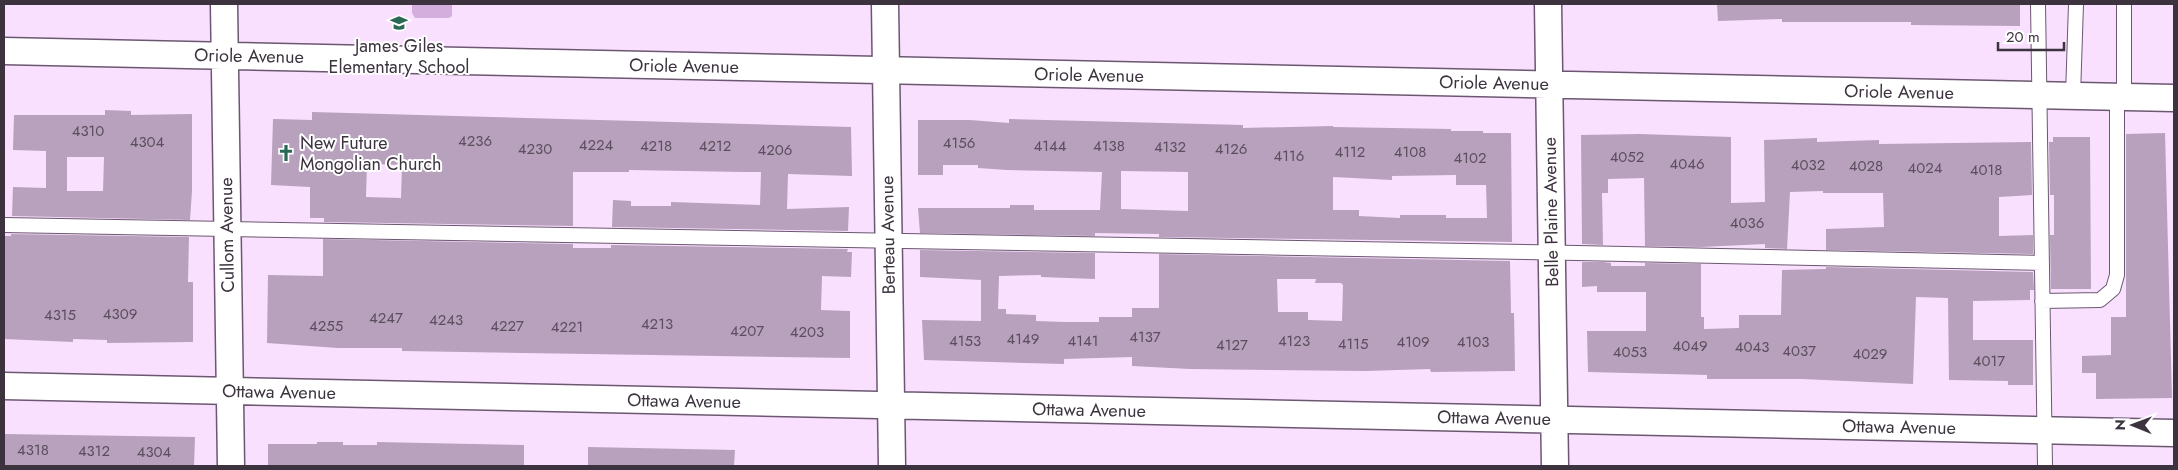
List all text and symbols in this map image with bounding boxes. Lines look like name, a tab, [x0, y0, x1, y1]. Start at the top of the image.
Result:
school or university icon: James Giles Elementary School	[389, 13, 409, 33]
scale bar	[1998, 20, 2064, 52]
text: 20 m	[2006, 26, 2040, 48]
place label: James Giles Elementary School	[329, 33, 469, 80]
street label: Oriole Avenue	[194, 42, 304, 70]
street label: Oriole Avenue	[629, 52, 739, 80]
street label: Oriole Avenue	[1034, 61, 1144, 89]
street label: Oriole Avenue	[1439, 69, 1549, 97]
street label: Oriole Avenue	[1844, 78, 1954, 106]
house number: 4310	[72, 120, 104, 142]
place label: New Future Mongolian Church	[300, 130, 441, 177]
house number: 4236	[458, 130, 492, 152]
house number: 4304	[130, 131, 165, 153]
house number: 4156	[943, 132, 975, 154]
house number: 4224	[579, 134, 614, 156]
house number: 4218	[640, 135, 672, 157]
house number: 4212	[699, 135, 731, 157]
house number: 4144	[1034, 135, 1067, 157]
house number: 4138	[1093, 135, 1125, 157]
house number: 4132	[1154, 136, 1186, 158]
street label: Belle Plaine Avenue	[1537, 137, 1565, 287]
house number: 4230	[518, 138, 552, 160]
house number: 4126	[1215, 138, 1247, 160]
house number: 4206	[758, 139, 792, 161]
house number: 4112	[1335, 141, 1365, 163]
house number: 4108	[1394, 141, 1426, 163]
church icon: New Future Mongolian Church	[276, 143, 296, 163]
house number: 4116	[1274, 145, 1304, 167]
house number: 4052	[1610, 146, 1644, 168]
house number: 4102	[1453, 147, 1487, 169]
house number: 4046	[1669, 153, 1705, 175]
house number: 4032	[1791, 154, 1825, 176]
house number: 4028	[1849, 155, 1883, 177]
house number: 4024	[1907, 157, 1943, 179]
house number: 4018	[1970, 159, 2002, 181]
street label: Berteau Avenue	[874, 175, 902, 295]
street label: Cullom Avenue	[213, 177, 241, 293]
house number: 4036	[1730, 212, 1764, 234]
house number: 4309	[103, 303, 137, 325]
house number: 4315	[44, 304, 76, 326]
house number: 4247	[369, 307, 403, 329]
house number: 4243	[429, 309, 463, 331]
house number: 4213	[641, 313, 673, 335]
house number: 4255	[309, 315, 343, 337]
house number: 4227	[490, 315, 524, 337]
house number: 4221	[551, 316, 583, 338]
house number: 4207	[730, 320, 764, 342]
house number: 4203	[790, 321, 824, 343]
house number: 4137	[1129, 326, 1161, 348]
house number: 4149	[1007, 328, 1039, 350]
house number: 4153	[949, 330, 981, 352]
house number: 4141	[1068, 330, 1099, 352]
house number: 4123	[1278, 330, 1310, 352]
house number: 4109	[1396, 331, 1430, 353]
house number: 4103	[1457, 331, 1489, 353]
house number: 4115	[1338, 333, 1368, 355]
house number: 4127	[1216, 334, 1248, 356]
house number: 4049	[1672, 335, 1708, 357]
house number: 4043	[1735, 336, 1769, 358]
house number: 4037	[1782, 340, 1816, 362]
house number: 4053	[1613, 341, 1647, 363]
house number: 4029	[1853, 343, 1887, 365]
house number: 4017	[1973, 350, 2005, 372]
street label: Ottawa Avenue	[222, 378, 336, 406]
street label: Ottawa Avenue	[627, 387, 741, 415]
street label: Ottawa Avenue	[1032, 396, 1146, 424]
north arrow	[2108, 400, 2158, 450]
street label: Ottawa Avenue	[1437, 404, 1551, 432]
street label: Ottawa Avenue	[1842, 413, 1956, 441]
text: N	[2110, 419, 2130, 431]
house number: 4318	[17, 439, 49, 461]
house number: 4312	[78, 440, 110, 462]
house number: 4304	[137, 441, 172, 463]

